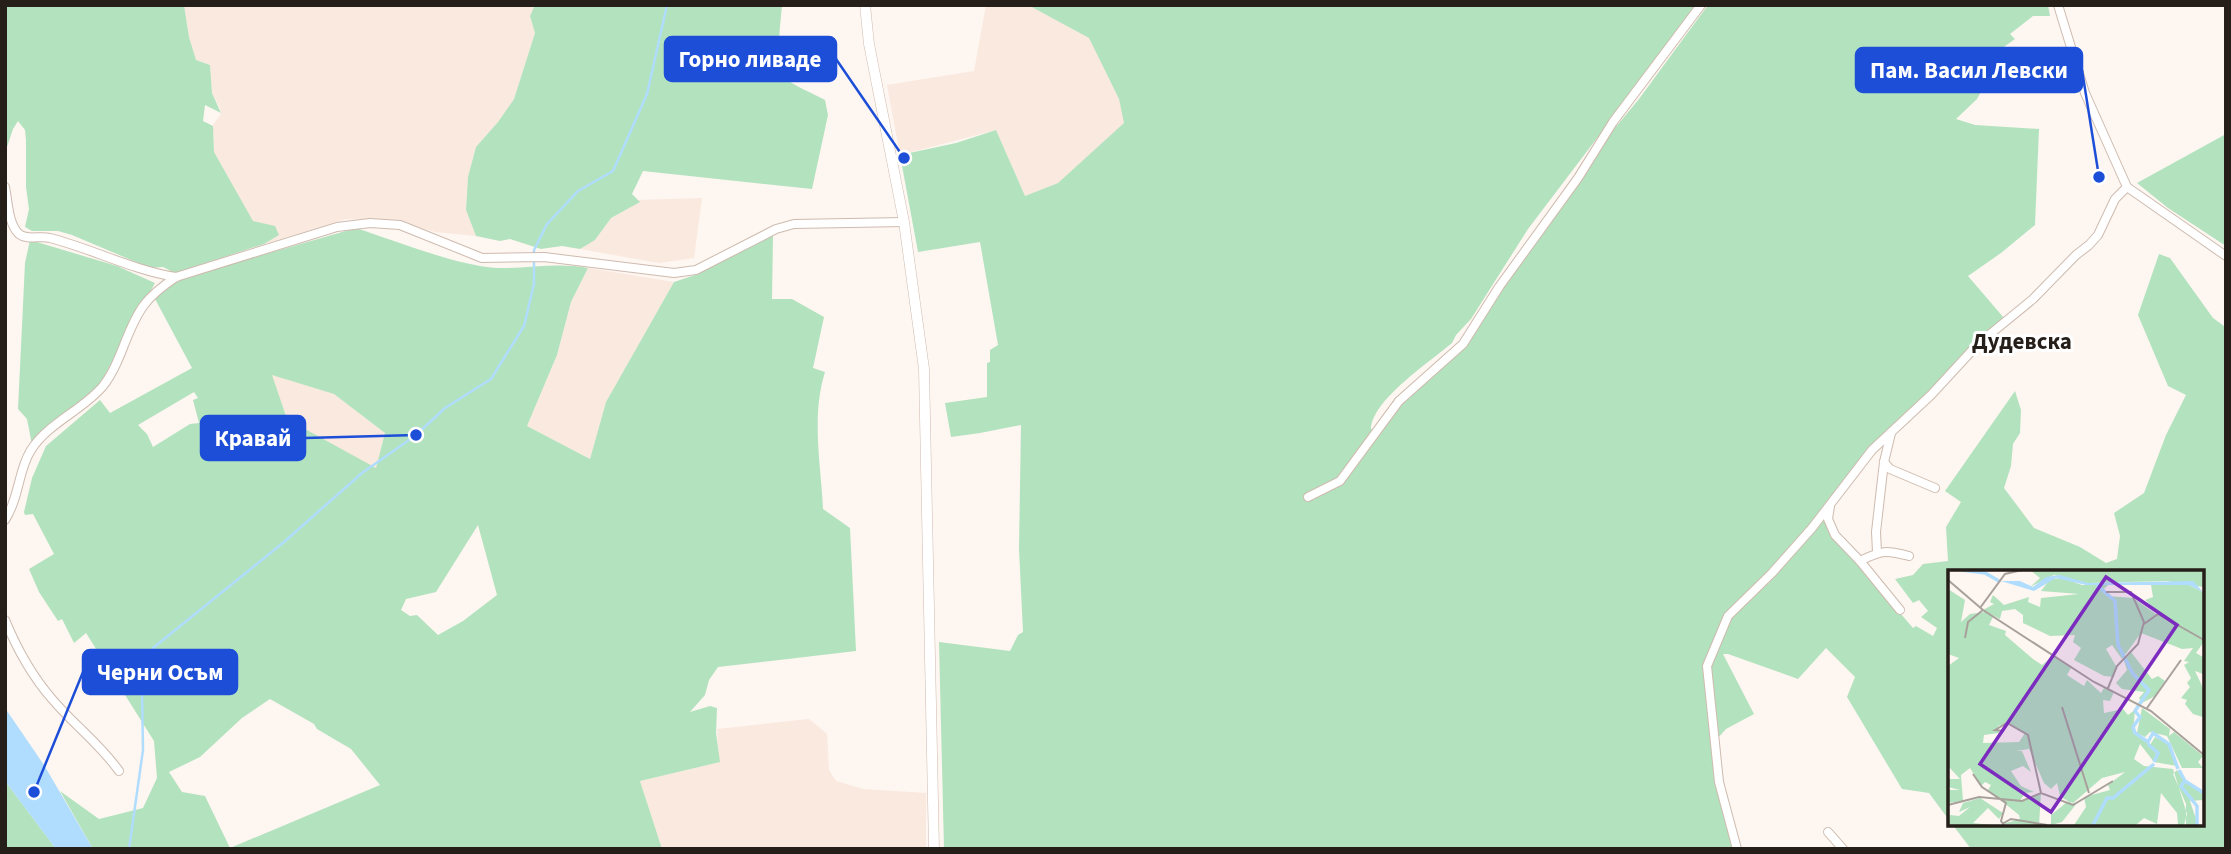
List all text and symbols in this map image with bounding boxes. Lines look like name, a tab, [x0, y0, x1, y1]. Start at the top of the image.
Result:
callout: Горно ливаде	[665, 37, 836, 81]
text: Горно ливаде	[679, 43, 822, 76]
callout: Пам. Васил Левски	[1856, 48, 2082, 92]
text: Пам. Васил Левски	[1870, 54, 2068, 87]
district label: Дудевска	[1972, 325, 2072, 358]
callout: Кравай	[201, 416, 305, 460]
text: Кравай	[215, 422, 291, 455]
inset map	[1948, 570, 2203, 826]
callout: Черни Осъм	[83, 650, 237, 694]
text: Черни Осъм	[97, 656, 223, 689]

